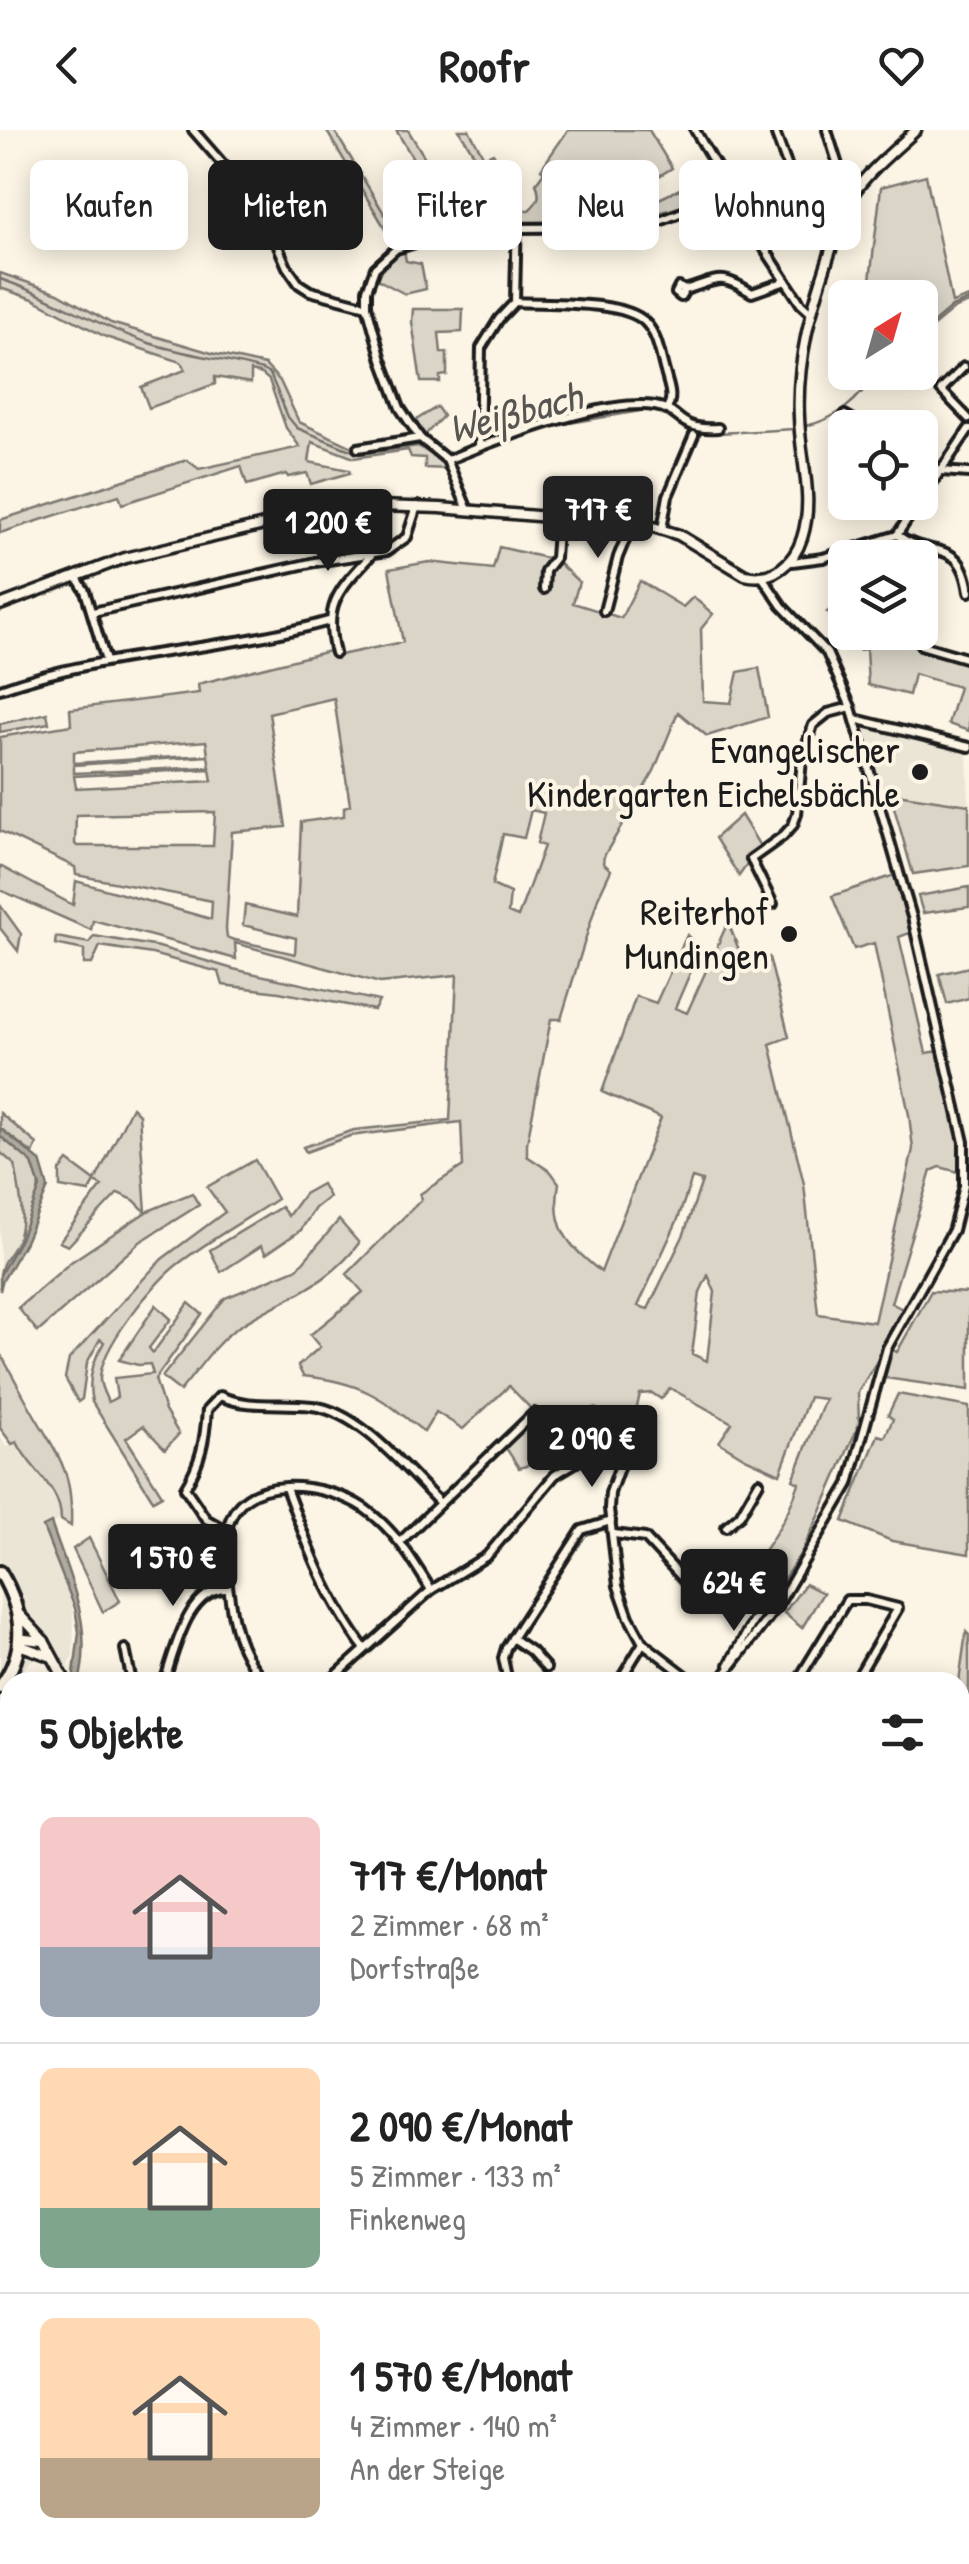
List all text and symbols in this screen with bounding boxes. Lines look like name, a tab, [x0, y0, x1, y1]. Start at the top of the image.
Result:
text: Roofr	[439, 35, 530, 96]
icon: back	[40, 38, 95, 93]
icon: heart	[874, 38, 929, 93]
chip: Kaufen	[30, 160, 188, 250]
chip: Mieten	[208, 160, 363, 250]
chip: Filter	[383, 160, 522, 250]
chip: Neu	[542, 160, 659, 250]
chip: Wohnung	[679, 160, 861, 250]
north arrow	[828, 280, 938, 390]
map controls	[828, 280, 938, 650]
water label: Weißbach	[442, 367, 589, 456]
button: locate	[828, 410, 938, 520]
pin: 717 €	[528, 476, 668, 561]
text: 717 €	[565, 487, 631, 530]
pin: 1 200 €	[236, 489, 420, 574]
text: 1 200 €	[285, 500, 371, 543]
button: layers	[828, 540, 938, 650]
place label: Evangelischer Kindergarten Eichelsbächle	[527, 723, 900, 819]
marker: Evangelischer Kindergarten Eichelsbächle	[909, 761, 931, 783]
place label: Reiterhof Mundingen	[624, 885, 769, 981]
marker: Reiterhof Mundingen	[778, 923, 800, 945]
pin: 2 090 €	[500, 1405, 684, 1490]
text: 2 090 €	[549, 1416, 635, 1459]
pin: 1 570 €	[81, 1524, 265, 1609]
text: 1 570 €	[130, 1535, 216, 1578]
pin: 624 €	[664, 1549, 804, 1634]
text: 624 €	[703, 1560, 765, 1603]
text: 5 Objekte	[40, 1704, 183, 1761]
icon: filters	[875, 1705, 930, 1760]
text: 717 €/Monat	[350, 1846, 546, 1903]
icon: home	[120, 1857, 240, 1977]
text: 2 Zimmer · 68 m²	[350, 1903, 549, 1946]
text: Dorfstraße	[350, 1946, 480, 1989]
text: 2 090 €/Monat	[350, 2097, 572, 2154]
icon: home	[120, 2108, 240, 2228]
text: 5 Zimmer · 133 m²	[350, 2154, 561, 2197]
text: Finkenweg	[350, 2197, 466, 2240]
text: 1 570 €/Monat	[350, 2347, 572, 2404]
icon: home	[120, 2358, 240, 2478]
text: 4 Zimmer · 140 m²	[350, 2404, 557, 2447]
text: An der Steige	[350, 2447, 505, 2490]

